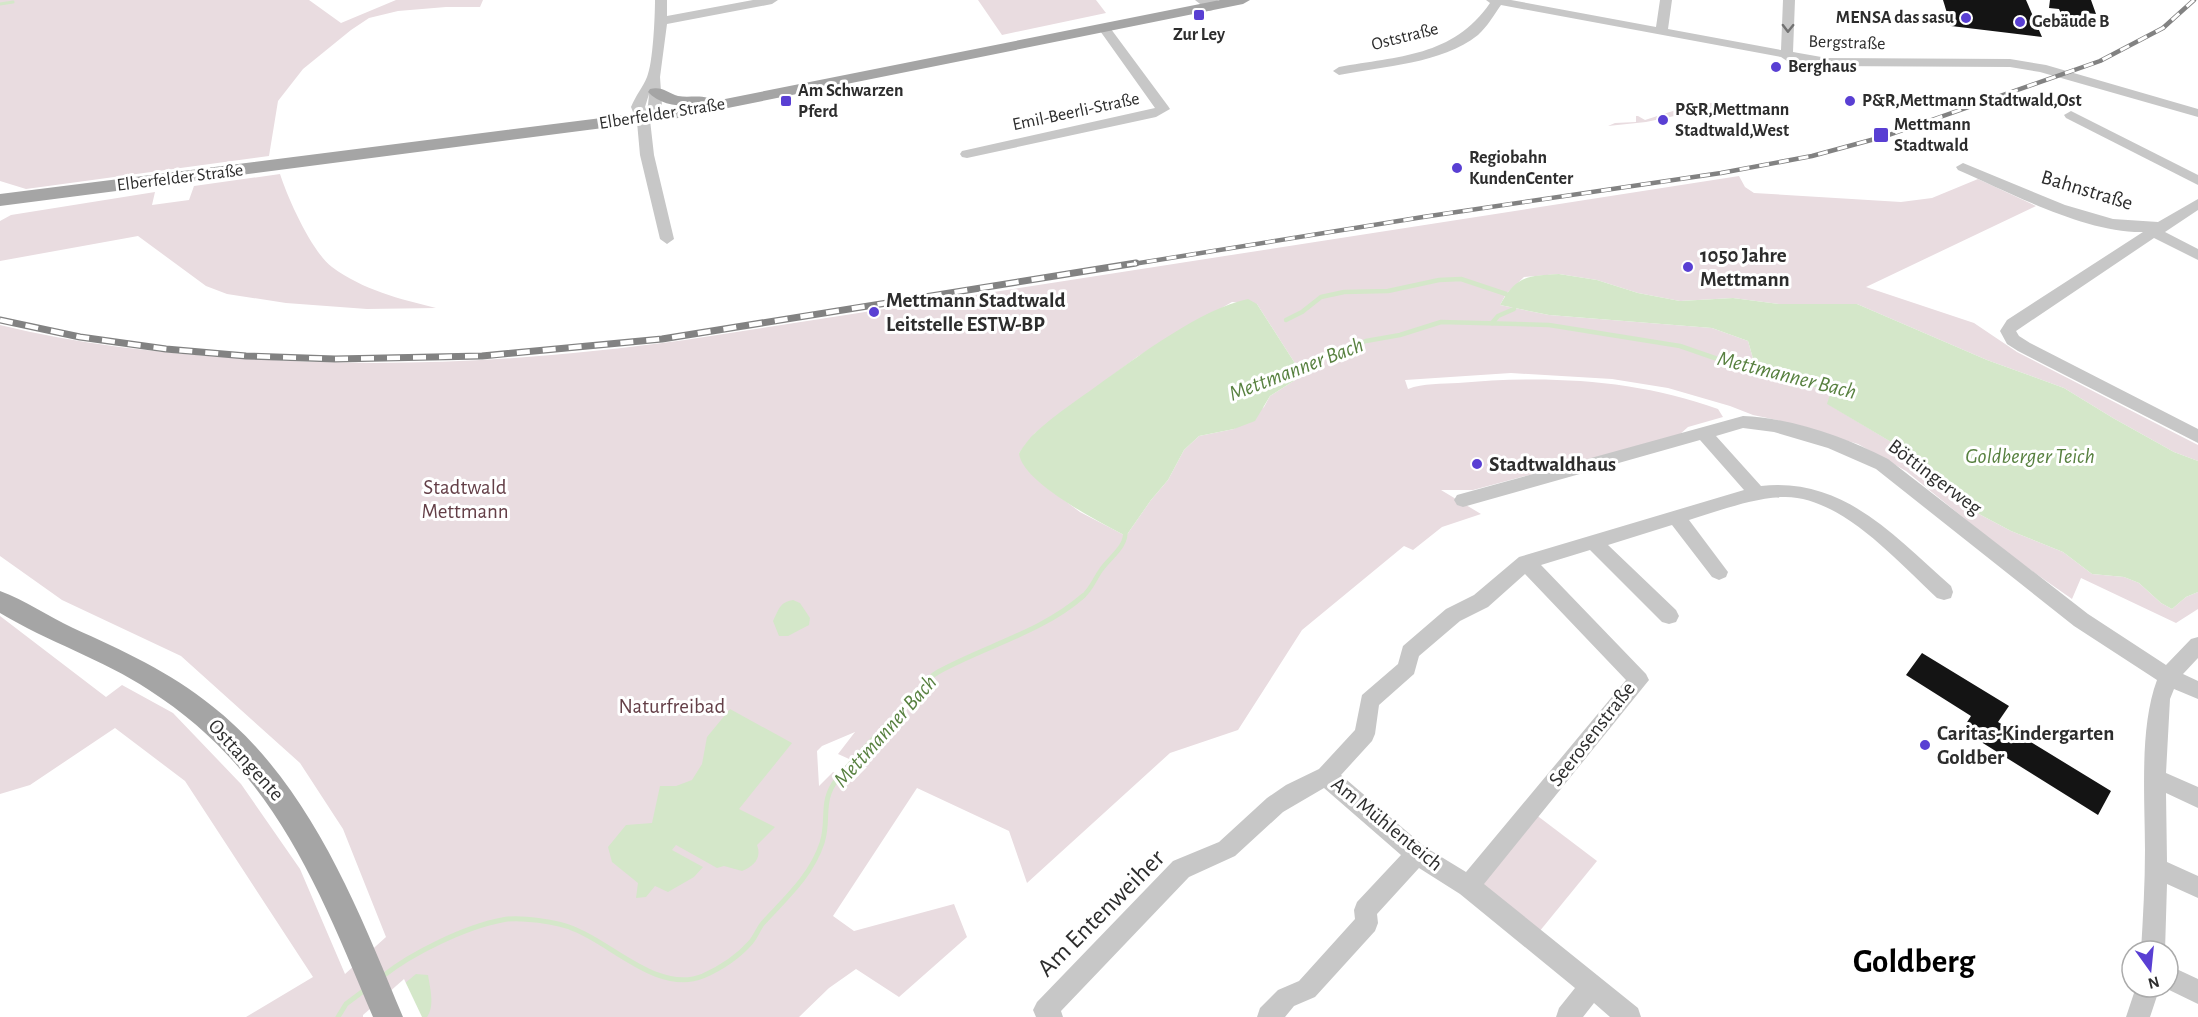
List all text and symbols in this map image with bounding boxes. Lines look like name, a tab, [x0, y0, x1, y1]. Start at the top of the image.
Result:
marker: Zur Ley	[1192, 8, 1206, 22]
place label: MENSA das sasu	[1836, 9, 1955, 27]
marker: MENSA das sasu	[1959, 11, 1973, 25]
place label: Gebäude B	[2032, 13, 2109, 31]
marker: Gebäude B	[2013, 15, 2027, 29]
street label: Oststraße	[1370, 20, 1440, 54]
one-way arrow	[1782, 24, 1794, 33]
place label: Zur Ley	[1173, 26, 1226, 44]
street label: Bergstraße	[1808, 33, 1886, 53]
place label: Berghaus	[1788, 58, 1857, 76]
marker: Berghaus	[1769, 60, 1783, 74]
place label: Am Schwarzen Pferd	[798, 82, 903, 121]
street label: Emil-Beerli-Straße	[1011, 90, 1141, 134]
place label: P&R,Mettmann Stadtwald,Ost	[1862, 92, 2082, 110]
marker: Am Schwarzen Pferd	[779, 94, 793, 108]
marker: P&R,Mettmann Stadtwald,Ost	[1843, 94, 1857, 108]
street label: Elberfelder Straße	[598, 95, 726, 133]
place label: P&R,Mettmann Stadtwald,West	[1675, 101, 1789, 140]
marker: P&R,Mettmann Stadtwald,West	[1656, 113, 1670, 127]
place label: Mettmann Stadtwald	[1894, 116, 1971, 155]
marker: Mettmann Stadtwald	[1872, 126, 1890, 144]
place label: Regiobahn KundenCenter	[1469, 149, 1574, 188]
street label: Elberfelder Straße	[116, 161, 244, 195]
marker: Regiobahn KundenCenter	[1450, 161, 1464, 175]
street label: Bahnstraße	[2039, 166, 2135, 214]
place label: 1050 Jahre Mettmann	[1700, 245, 1790, 290]
marker: 1050 Jahre Mettmann	[1681, 260, 1695, 274]
place label: Mettmann Stadtwald Leitstelle ESTW-BP	[886, 290, 1066, 335]
marker: Mettmann Stadtwald Leitstelle ESTW-BP	[867, 305, 881, 319]
water label: Mettmanner Bach	[1226, 333, 1366, 405]
water label: Mettmanner Bach	[1715, 347, 1859, 403]
street label: Böttingerweg	[1884, 435, 1986, 519]
water label: Goldberger Teich	[1965, 445, 2095, 467]
place label: Stadtwaldhaus	[1489, 454, 1616, 475]
marker: Stadtwaldhaus	[1470, 457, 1484, 471]
park label: Stadtwald Mettmann	[422, 477, 508, 522]
water label: Mettmanner Bach	[829, 671, 941, 791]
street label: Seerosenstraße	[1545, 678, 1639, 790]
park label: Naturfreibad	[619, 696, 726, 717]
street label: Osttangente	[204, 715, 288, 805]
place label: Caritas-Kindergarten Goldber	[1937, 723, 2114, 768]
marker: Caritas-Kindergarten Goldber	[1918, 738, 1932, 752]
street label: Am Mühlenteich	[1328, 773, 1446, 875]
street label: Am Entenweiher	[1033, 844, 1170, 981]
north arrow	[2120, 939, 2180, 999]
district label: Goldberg	[1853, 946, 1976, 979]
text: N	[2146, 973, 2161, 992]

